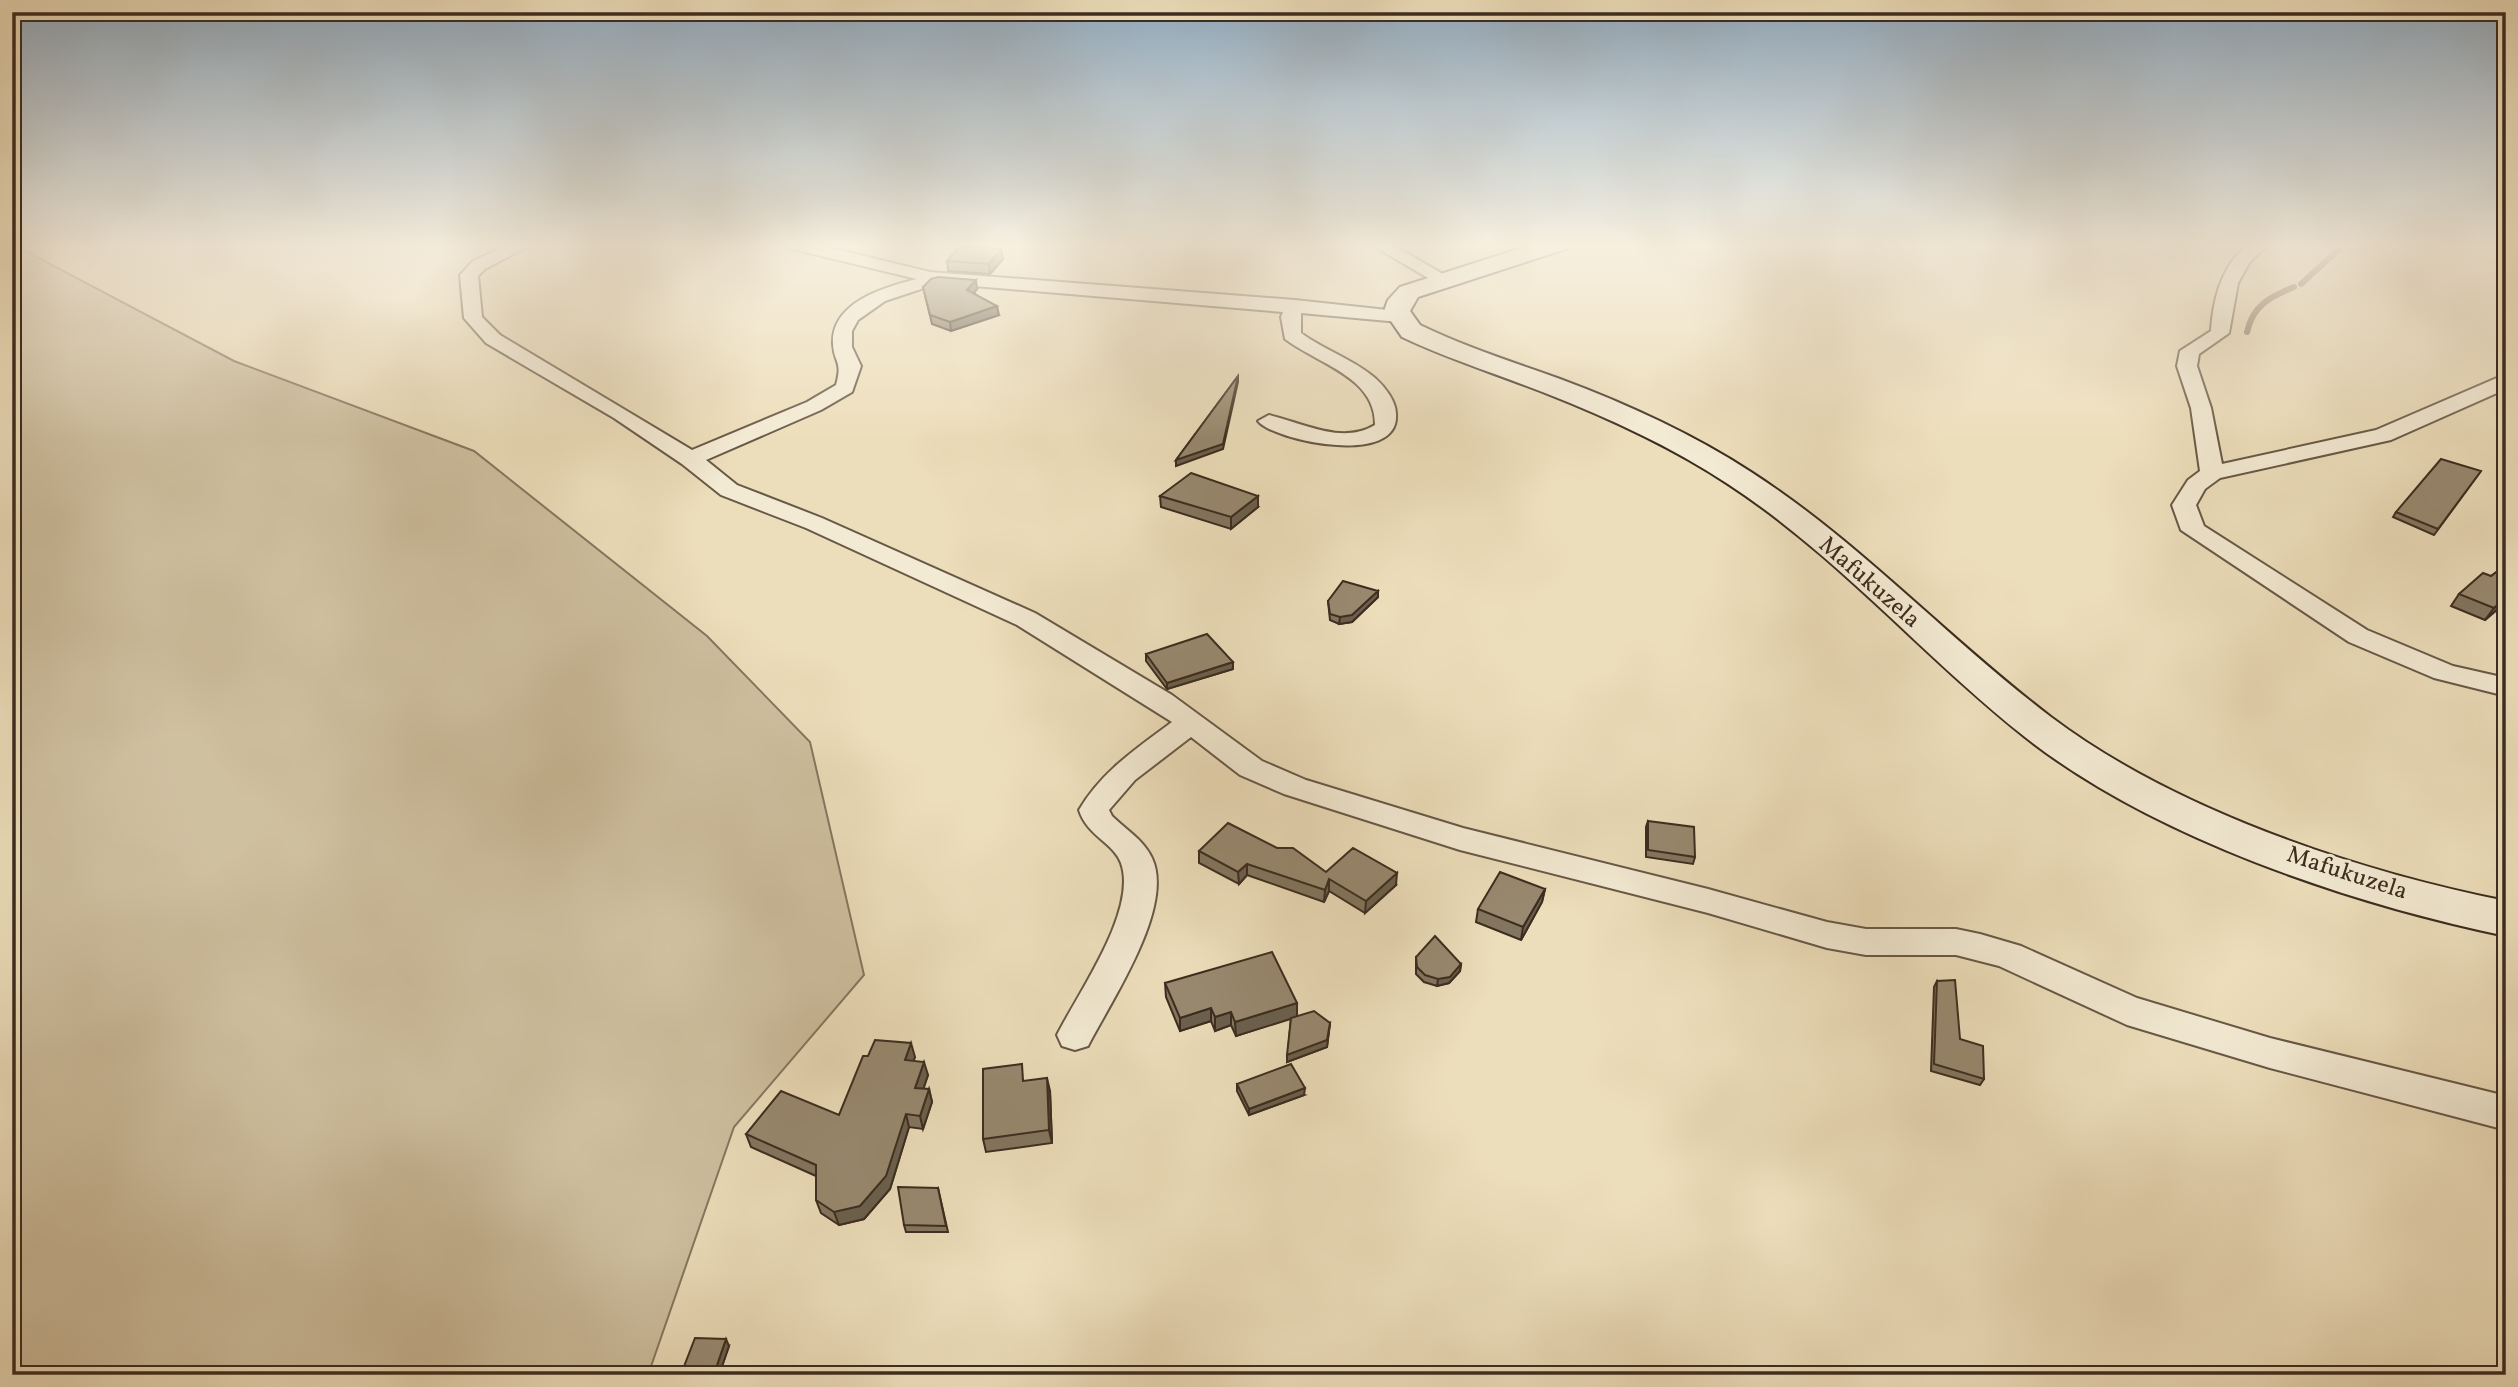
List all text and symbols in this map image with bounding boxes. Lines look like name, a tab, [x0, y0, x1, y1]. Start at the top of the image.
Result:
street label: Mafukuzela	[1811, 529, 1927, 637]
street label: Mafukuzela	[2282, 838, 2412, 910]

